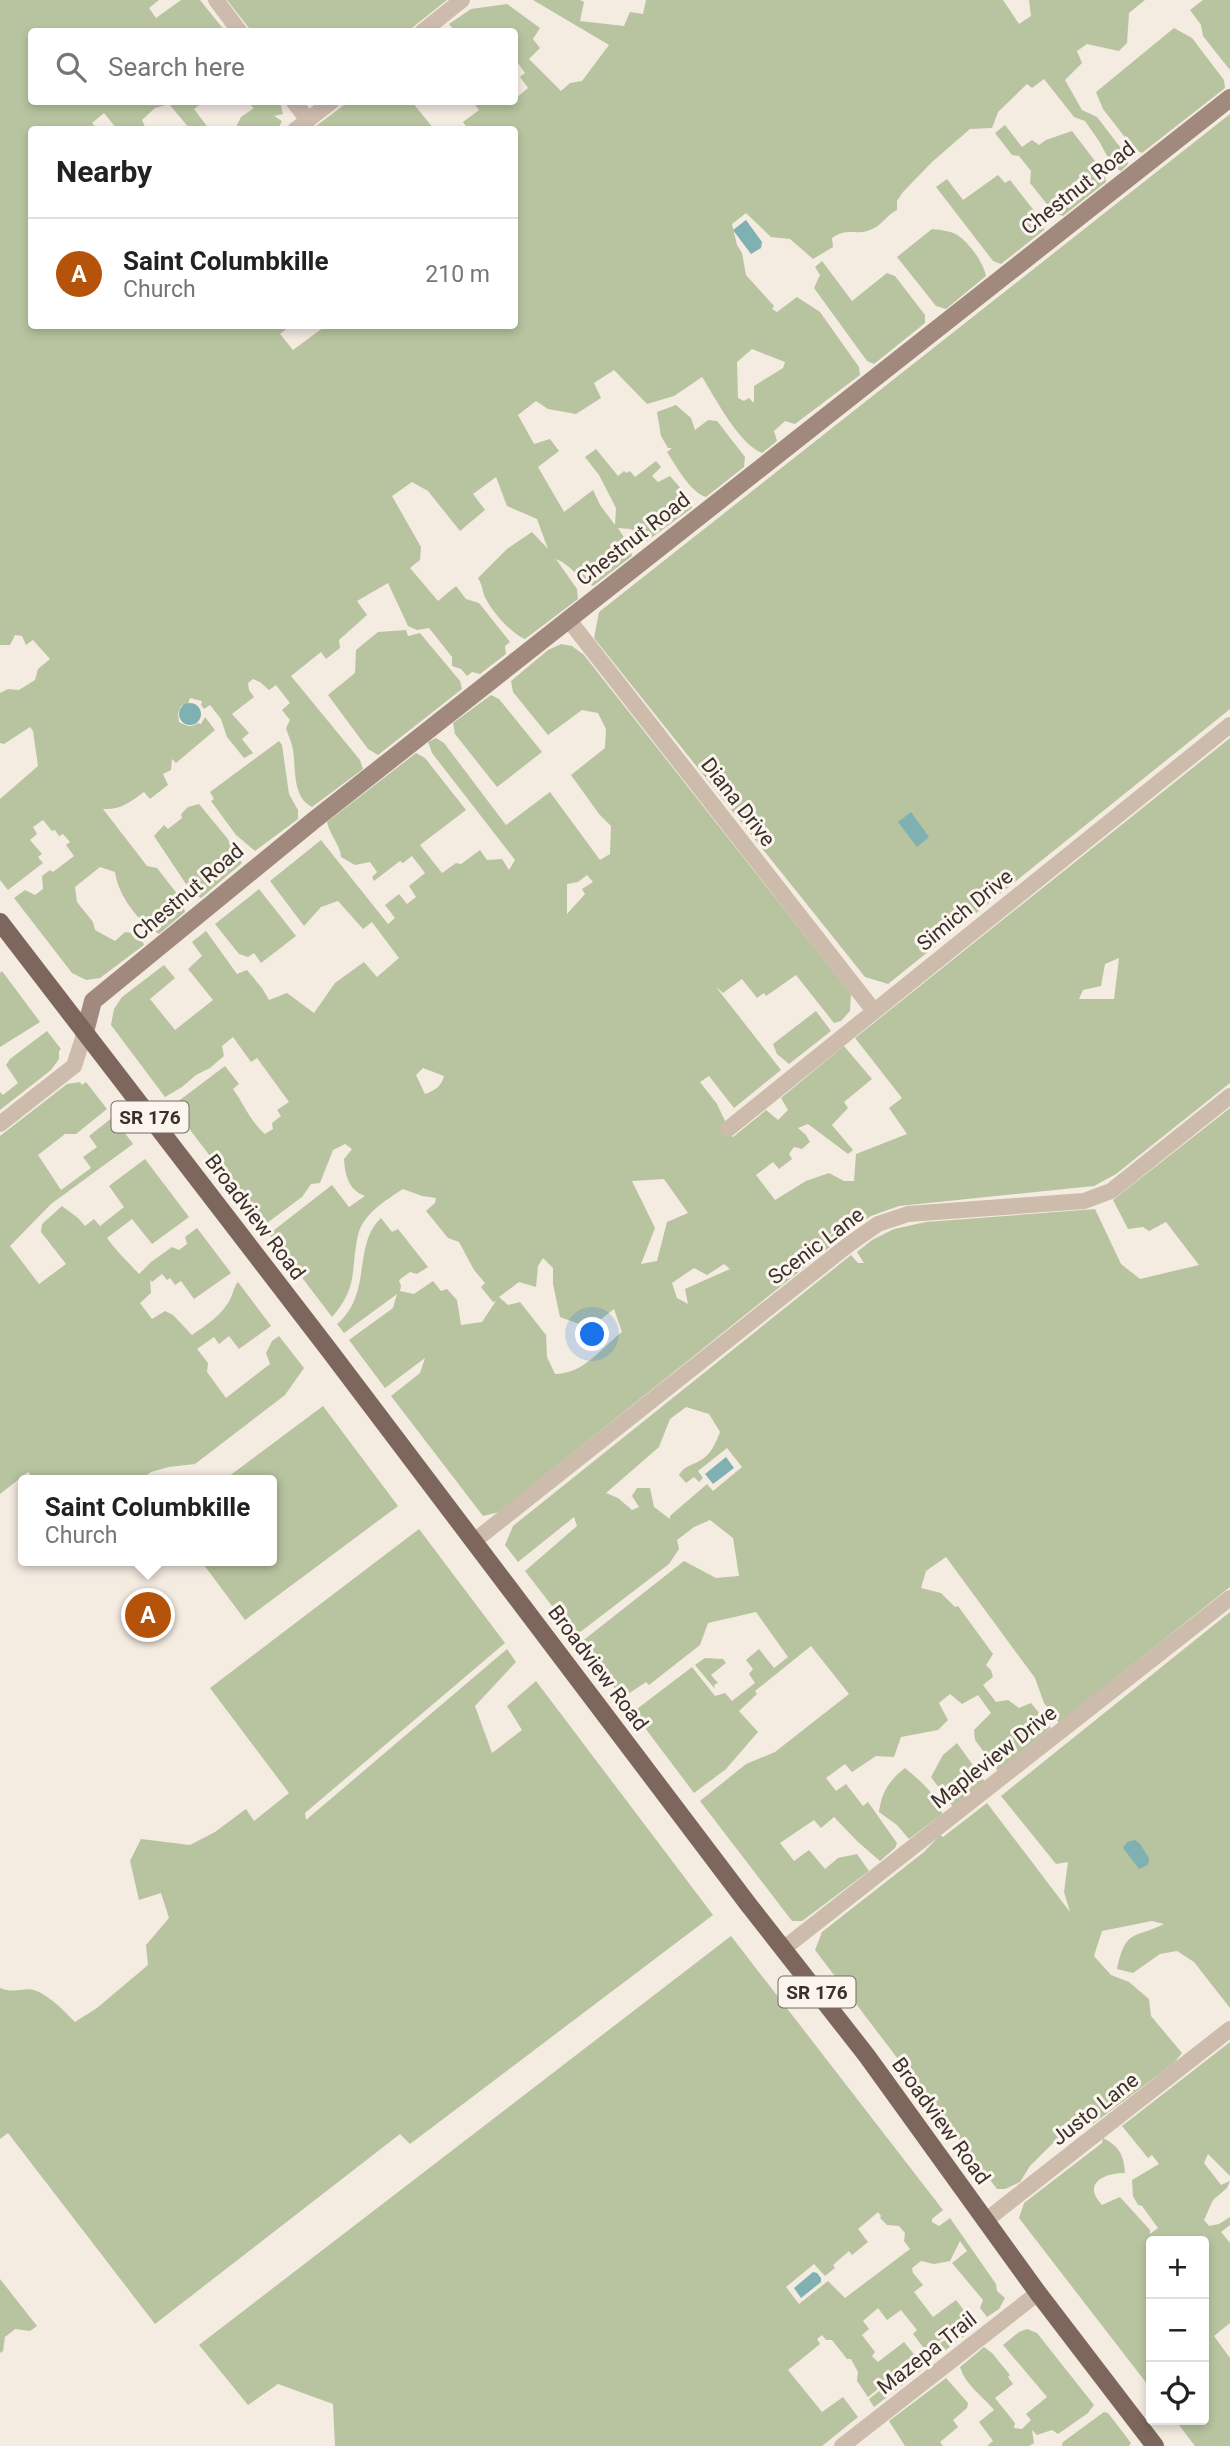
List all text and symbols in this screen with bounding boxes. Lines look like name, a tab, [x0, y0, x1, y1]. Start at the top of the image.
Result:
search box	[28, 28, 518, 105]
icon: search	[52, 48, 90, 86]
text: Search here	[108, 52, 245, 82]
street label: Chestnut Road	[1016, 136, 1140, 240]
text: Nearby	[56, 154, 152, 189]
text: Saint Columbkille	[123, 246, 329, 276]
text: A	[71, 261, 87, 288]
text: 210 m	[425, 261, 490, 288]
text: Church	[123, 276, 196, 303]
street label: Chestnut Road	[571, 487, 695, 591]
street label: Diana Drive	[696, 753, 780, 851]
street label: Chestnut Road	[128, 839, 248, 945]
street label: Simich Drive	[912, 864, 1018, 956]
road number: SR 176	[111, 1102, 188, 1133]
street label: Broadview Road	[200, 1150, 310, 1284]
street label: Scenic Lane	[764, 1202, 868, 1290]
your location	[575, 1317, 609, 1351]
popup	[18, 1475, 277, 1566]
text: Saint Columbkille	[45, 1492, 250, 1522]
text: Church	[45, 1522, 117, 1549]
pin: A	[125, 1589, 171, 1641]
street label: Broadview Road	[543, 1601, 653, 1735]
street label: Mapleview Drive	[927, 1701, 1061, 1813]
road number: SR 176	[778, 1976, 856, 2008]
street label: Broadview Road	[887, 2053, 995, 2189]
street label: Justo Lane	[1047, 2068, 1143, 2150]
map controls	[1146, 2236, 1209, 2425]
button: +	[1146, 2236, 1209, 2299]
button: −	[1146, 2299, 1209, 2362]
street label: Mazepa Trail	[873, 2307, 981, 2399]
button: locate	[1146, 2362, 1209, 2425]

